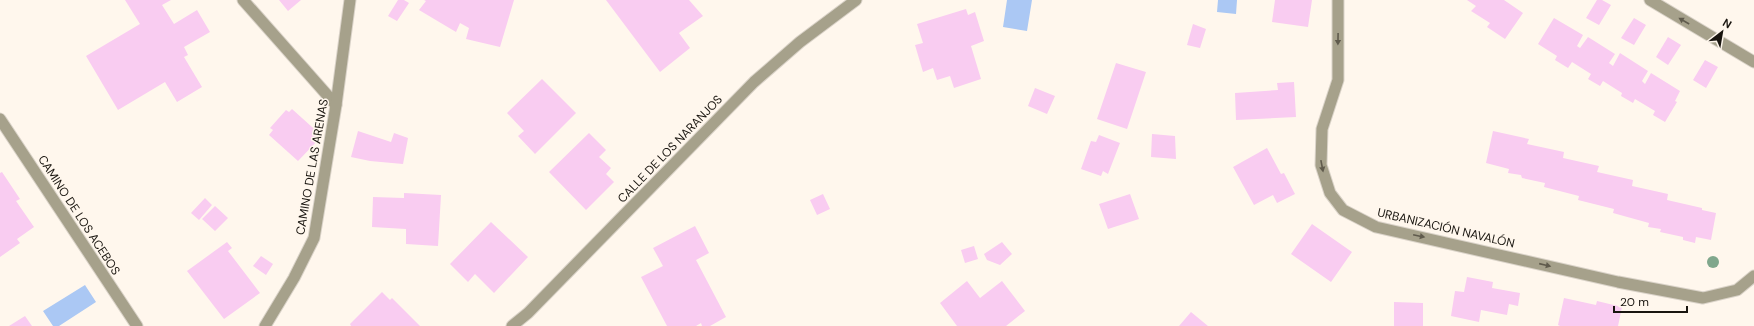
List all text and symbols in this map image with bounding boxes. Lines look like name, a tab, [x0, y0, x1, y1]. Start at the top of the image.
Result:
north arrow	[1702, 12, 1742, 52]
text: N	[1720, 15, 1734, 31]
one-way arrow	[1679, 17, 1689, 25]
one-way arrow	[1335, 33, 1341, 46]
street label: CALLE DE LOS NARANJOS	[614, 92, 726, 206]
street label: CAMINO DE LAS ARENAS	[292, 98, 332, 236]
street label: CAMINO DE LOS ACEBOS	[34, 152, 124, 278]
one-way arrow	[1320, 160, 1326, 173]
street label: URBANIZACIÓN NAVALÓN	[1376, 204, 1516, 252]
one-way arrow	[1413, 233, 1425, 239]
one-way arrow	[1540, 262, 1552, 268]
scale bar	[1614, 288, 1687, 314]
text: 20 m	[1620, 294, 1649, 310]

